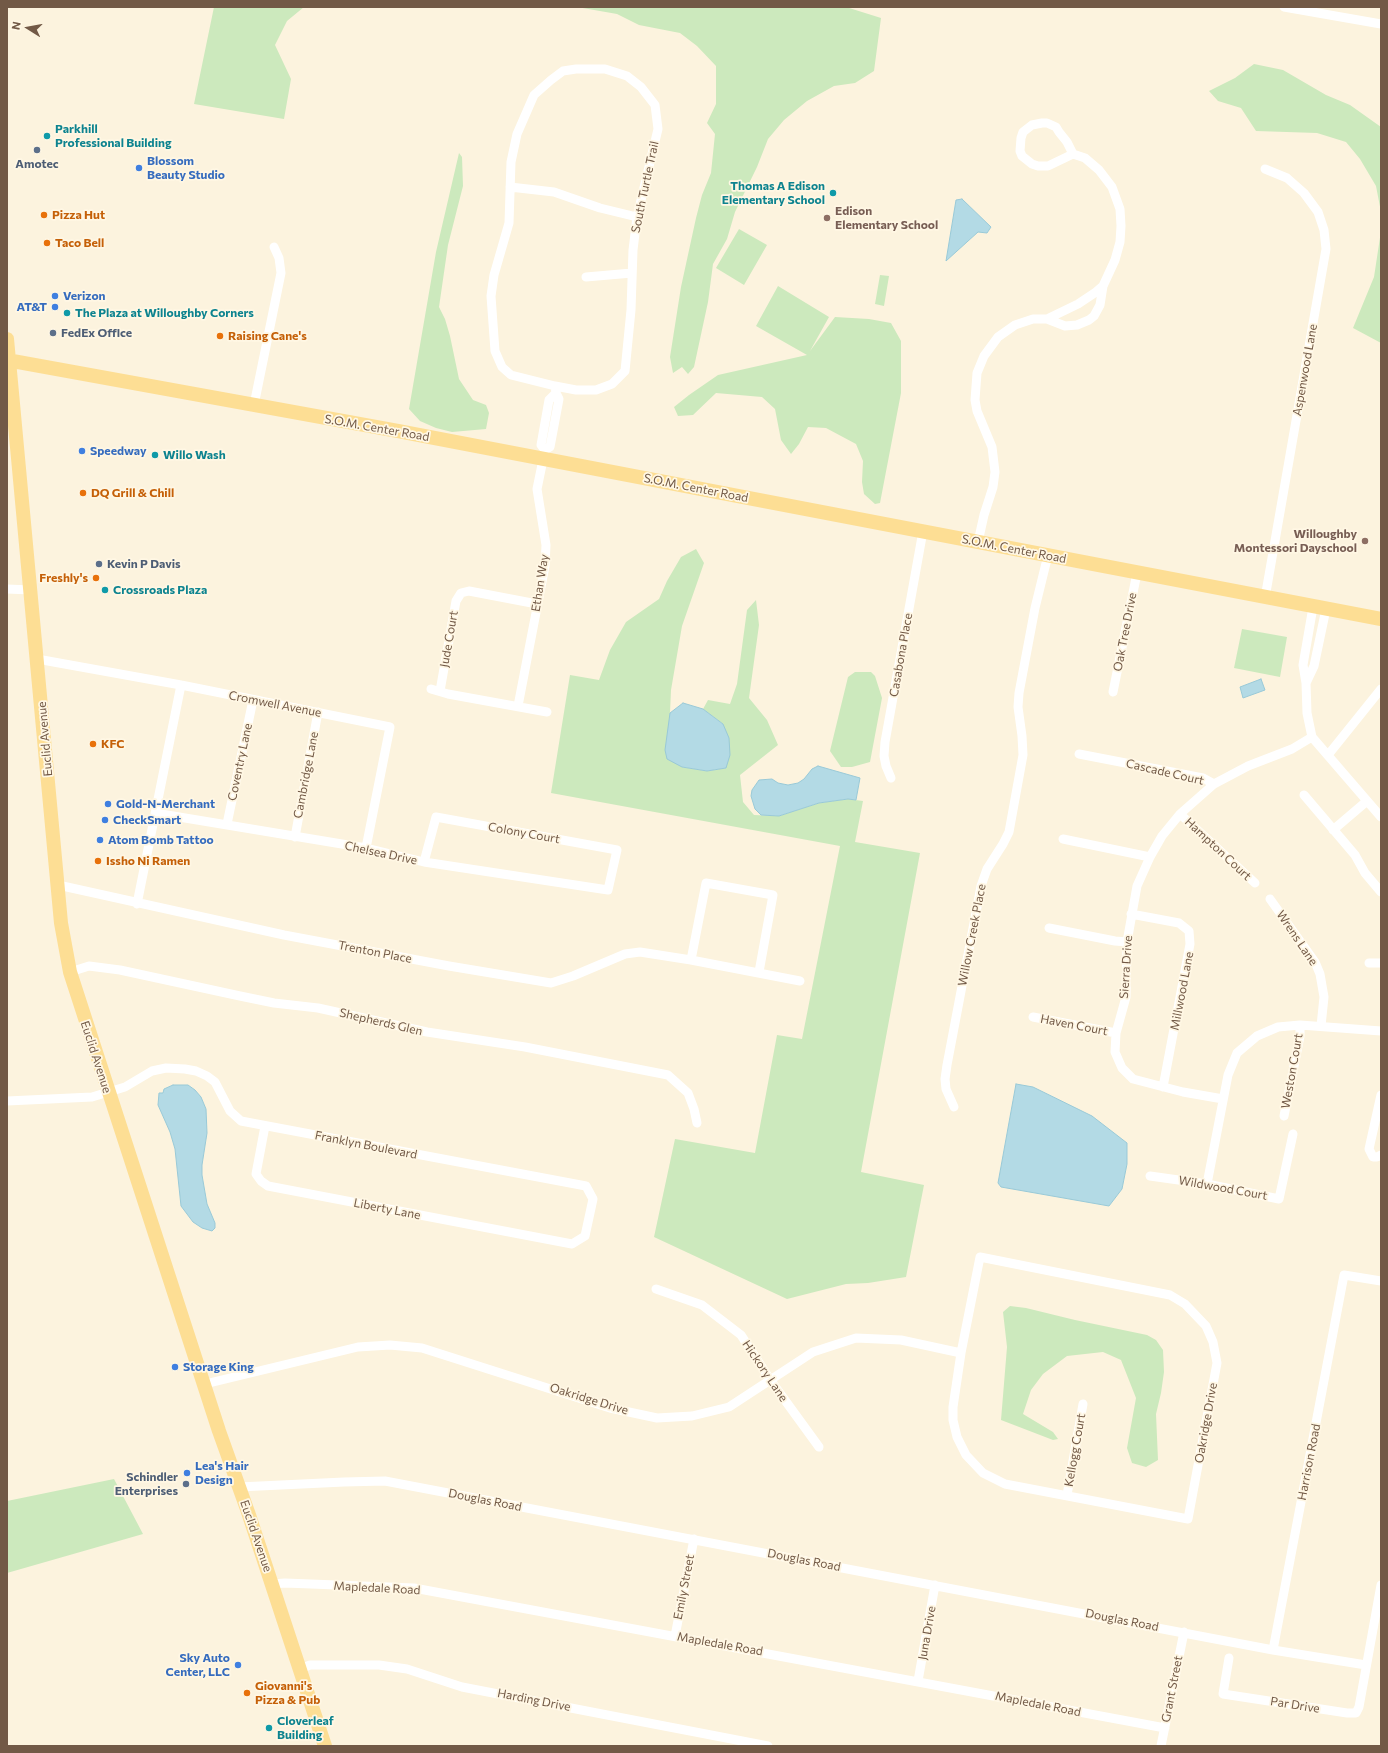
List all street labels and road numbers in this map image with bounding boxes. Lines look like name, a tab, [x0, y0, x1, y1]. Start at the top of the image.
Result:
street label: South Turtle Trail	[628, 140, 662, 234]
street label: Aspenwood Lane	[1290, 323, 1320, 417]
street label: S.O.M. Center Road	[323, 412, 431, 444]
street label: S.O.M. Center Road	[643, 471, 749, 505]
street label: S.O.M. Center Road	[961, 532, 1067, 566]
street label: Ethan Way	[528, 553, 552, 613]
street label: Oak Tree Drive	[1110, 591, 1140, 673]
street label: Jude Court	[437, 609, 461, 669]
street label: Casabona Place	[887, 612, 915, 698]
street label: Cromwell Avenue	[227, 688, 323, 720]
street label: Euclid Avenue	[35, 701, 55, 777]
street label: Coventry Lane	[225, 722, 255, 802]
street label: Cambridge Lane	[291, 730, 321, 820]
street label: Cascade Court	[1125, 756, 1205, 788]
street label: Hampton Court	[1182, 814, 1254, 884]
street label: Colony Court	[487, 820, 561, 846]
street label: Chelsea Drive	[343, 838, 419, 868]
street label: Willow Creek Place	[955, 883, 989, 987]
street label: Wrens Lane	[1273, 908, 1321, 968]
street label: Sierra Drive	[1117, 935, 1135, 999]
street label: Trenton Place	[337, 938, 413, 966]
street label: Millwood Lane	[1167, 950, 1197, 1032]
street label: Shepherds Glen	[338, 1005, 424, 1039]
street label: Haven Court	[1039, 1011, 1109, 1039]
street label: Euclid Avenue	[78, 1019, 114, 1095]
street label: Weston Court	[1278, 1032, 1306, 1110]
street label: Franklyn Boulevard	[314, 1128, 418, 1162]
street label: Wildwood Court	[1177, 1173, 1269, 1203]
street label: Liberty Lane	[352, 1195, 422, 1223]
street label: Hickory Lane	[739, 1338, 791, 1404]
street label: Oakridge Drive	[548, 1380, 630, 1418]
street label: Oakridge Drive	[1192, 1382, 1220, 1464]
street label: Kellogg Court	[1061, 1412, 1089, 1488]
street label: Harrison Road	[1295, 1422, 1323, 1502]
street label: Douglas Road	[447, 1486, 523, 1514]
street label: Euclid Avenue	[237, 1498, 275, 1574]
street label: Douglas Road	[766, 1546, 842, 1574]
street label: Emily Street	[671, 1553, 697, 1621]
street label: Mapledale Road	[333, 1579, 421, 1597]
street label: Juna Drive	[915, 1605, 939, 1661]
street label: Douglas Road	[1084, 1606, 1160, 1634]
street label: Mapledale Road	[676, 1629, 764, 1659]
street label: Grant Street	[1158, 1654, 1186, 1724]
street label: Harding Drive	[496, 1686, 572, 1714]
street label: Mapledale Road	[994, 1689, 1082, 1719]
street label: Par Drive	[1269, 1694, 1321, 1716]

